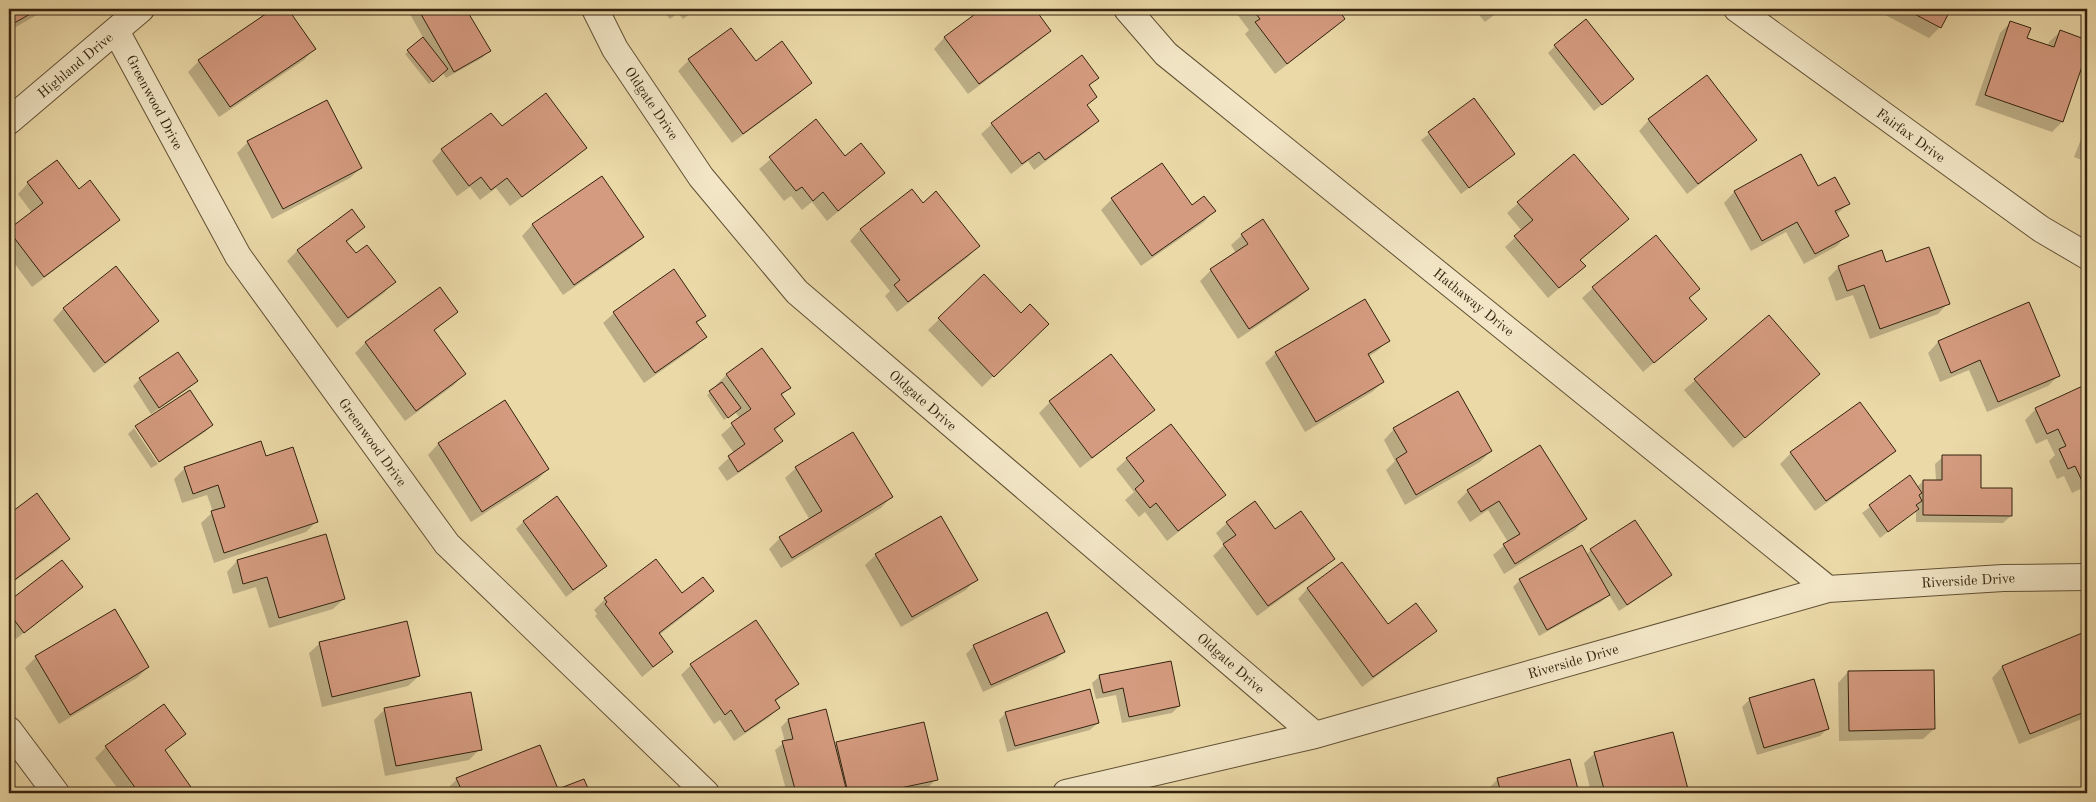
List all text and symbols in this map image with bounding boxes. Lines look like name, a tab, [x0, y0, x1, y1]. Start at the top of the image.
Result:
street label: Highland Drive	[35, 30, 116, 101]
street label: Greenwood Drive	[123, 53, 185, 152]
street label: Oldgate Drive	[622, 65, 681, 142]
street label: Fairfax Drive	[1873, 106, 1947, 165]
street label: Hathaway Drive	[1430, 266, 1516, 339]
street label: Oldgate Drive	[886, 368, 959, 434]
street label: Greenwood Drive	[336, 396, 409, 489]
street label: Riverside Drive	[1921, 572, 2015, 590]
street label: Oldgate Drive	[1194, 631, 1267, 697]
street label: Riverside Drive	[1526, 642, 1620, 682]

